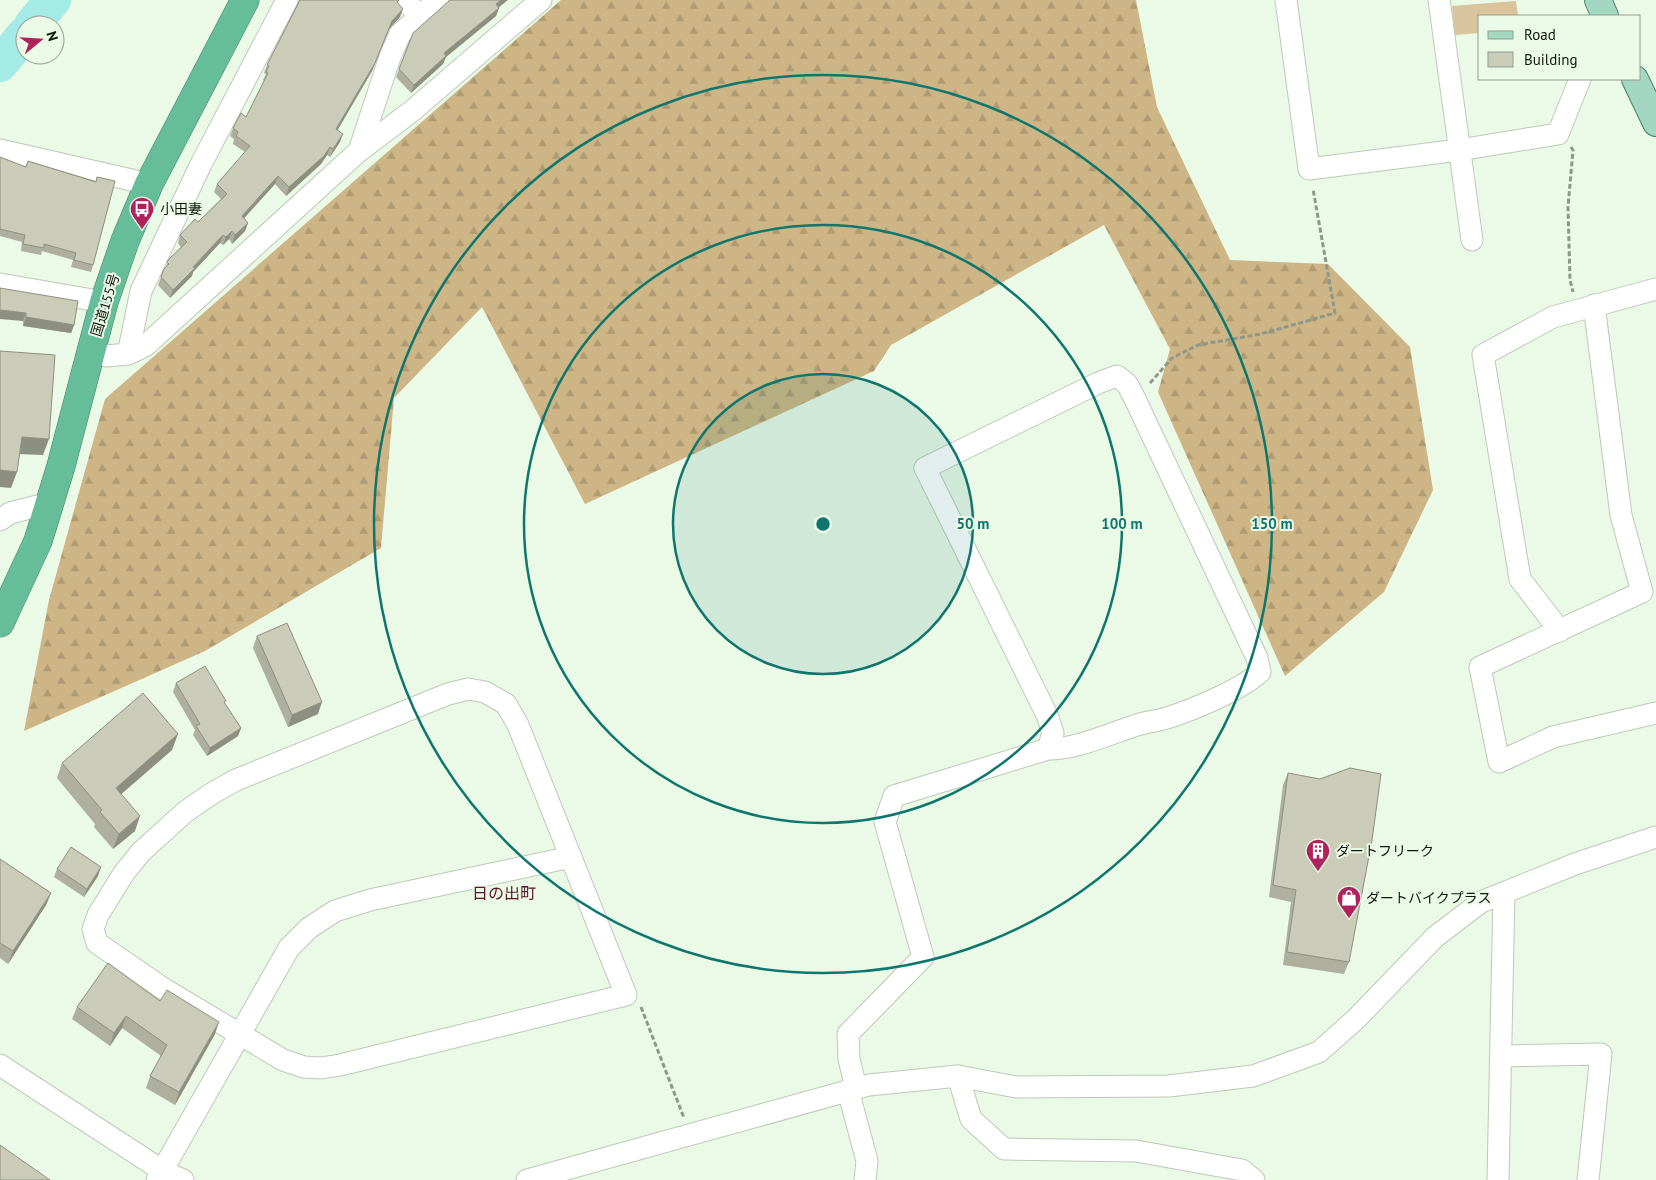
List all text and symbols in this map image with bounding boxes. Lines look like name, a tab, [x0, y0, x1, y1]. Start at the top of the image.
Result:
north arrow	[15, 15, 65, 65]
legend	[1478, 15, 1641, 80]
text: Road	[1524, 25, 1556, 44]
text: N	[42, 29, 62, 43]
text: Building	[1524, 50, 1578, 69]
bus stop icon: 小田妻	[129, 196, 155, 230]
place label: 小田妻	[160, 200, 202, 218]
street label: 国道155号	[87, 271, 123, 339]
text: 50 m	[957, 514, 989, 533]
text: 100 m	[1101, 514, 1143, 533]
text: 150 m	[1251, 514, 1293, 533]
centre of rings	[814, 515, 832, 533]
building icon: ダートフリーク	[1305, 838, 1331, 872]
place label: ダートフリーク	[1336, 842, 1434, 860]
district label: 日の出町	[472, 883, 536, 903]
shop icon: ダートバイクプラス	[1336, 885, 1362, 919]
place label: ダートバイクプラス	[1366, 889, 1491, 907]

